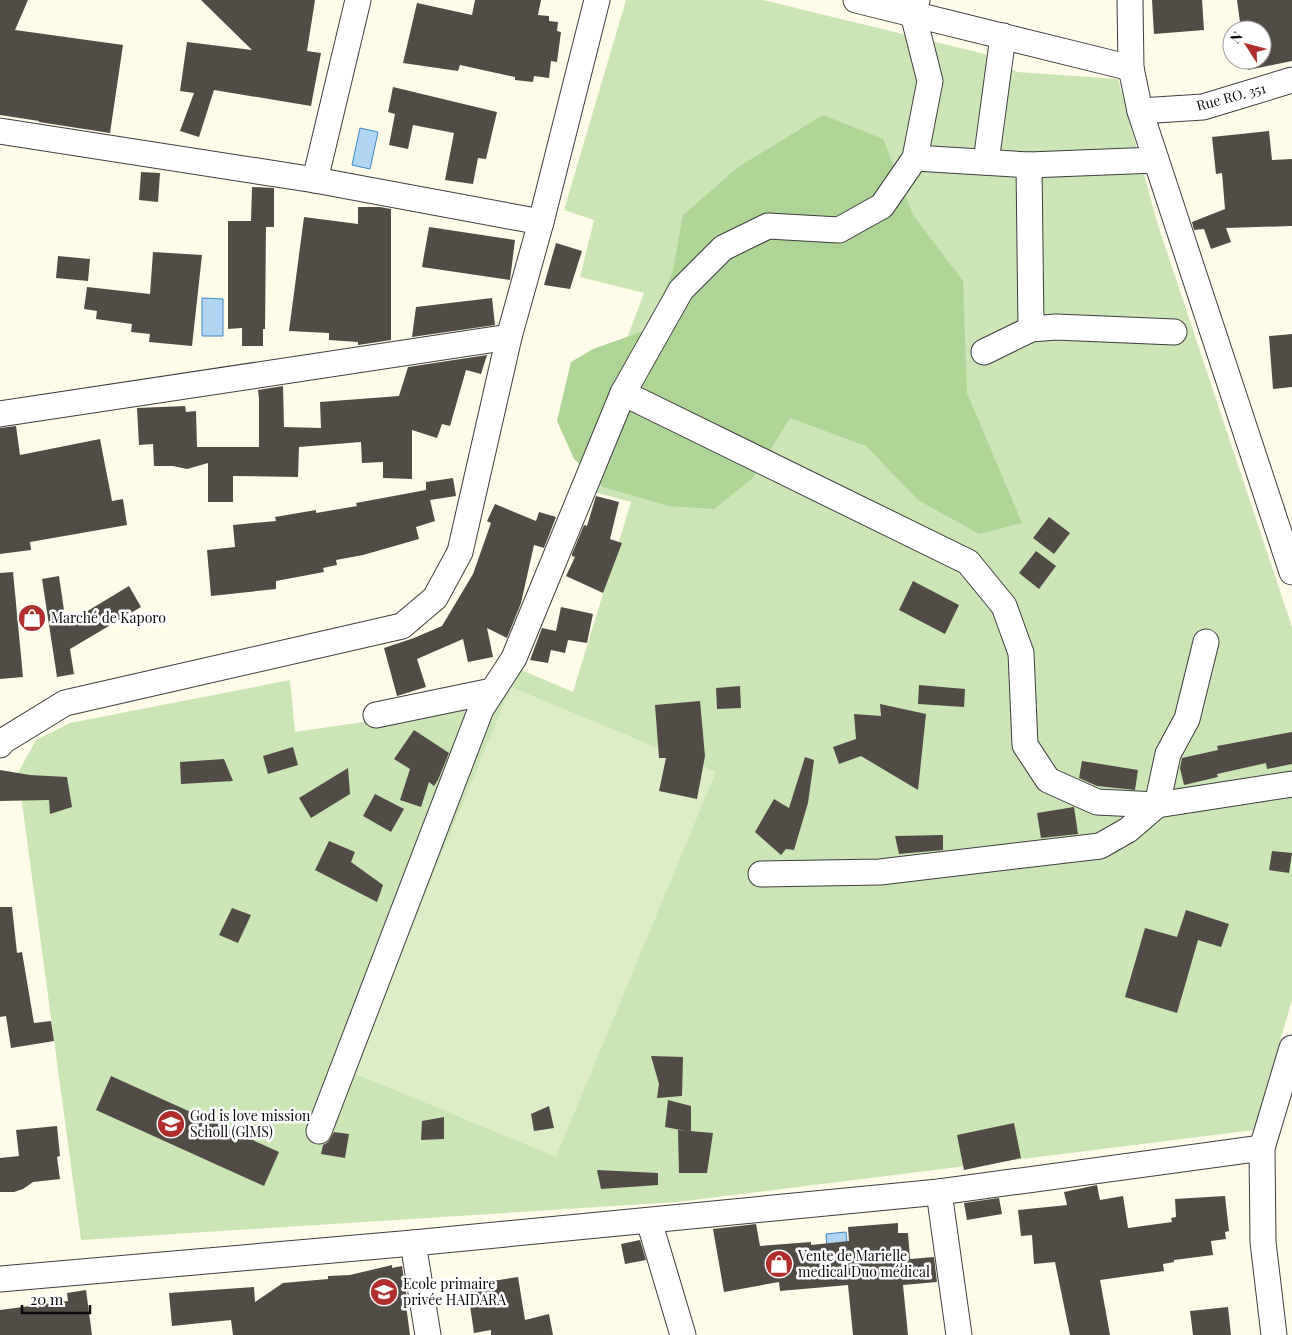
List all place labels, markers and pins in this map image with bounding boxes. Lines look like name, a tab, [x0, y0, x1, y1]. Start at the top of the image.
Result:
shop icon: Marché de Kaporo	[17, 603, 47, 633]
place label: Marché de Kaporo	[51, 608, 166, 627]
place label: God is love mission Scholl (GlMS)	[190, 1106, 311, 1141]
school or university icon: God is love mission Scholl (GlMS)	[156, 1109, 186, 1139]
place label: Vente de Marielle medical Duo médical	[797, 1246, 930, 1281]
shop icon: Vente de Marielle medical Duo médical	[764, 1249, 794, 1279]
place label: Ecole primaire privée HAIDARA	[403, 1274, 506, 1309]
school or university icon: Ecole primaire privée HAIDARA	[369, 1277, 399, 1307]

